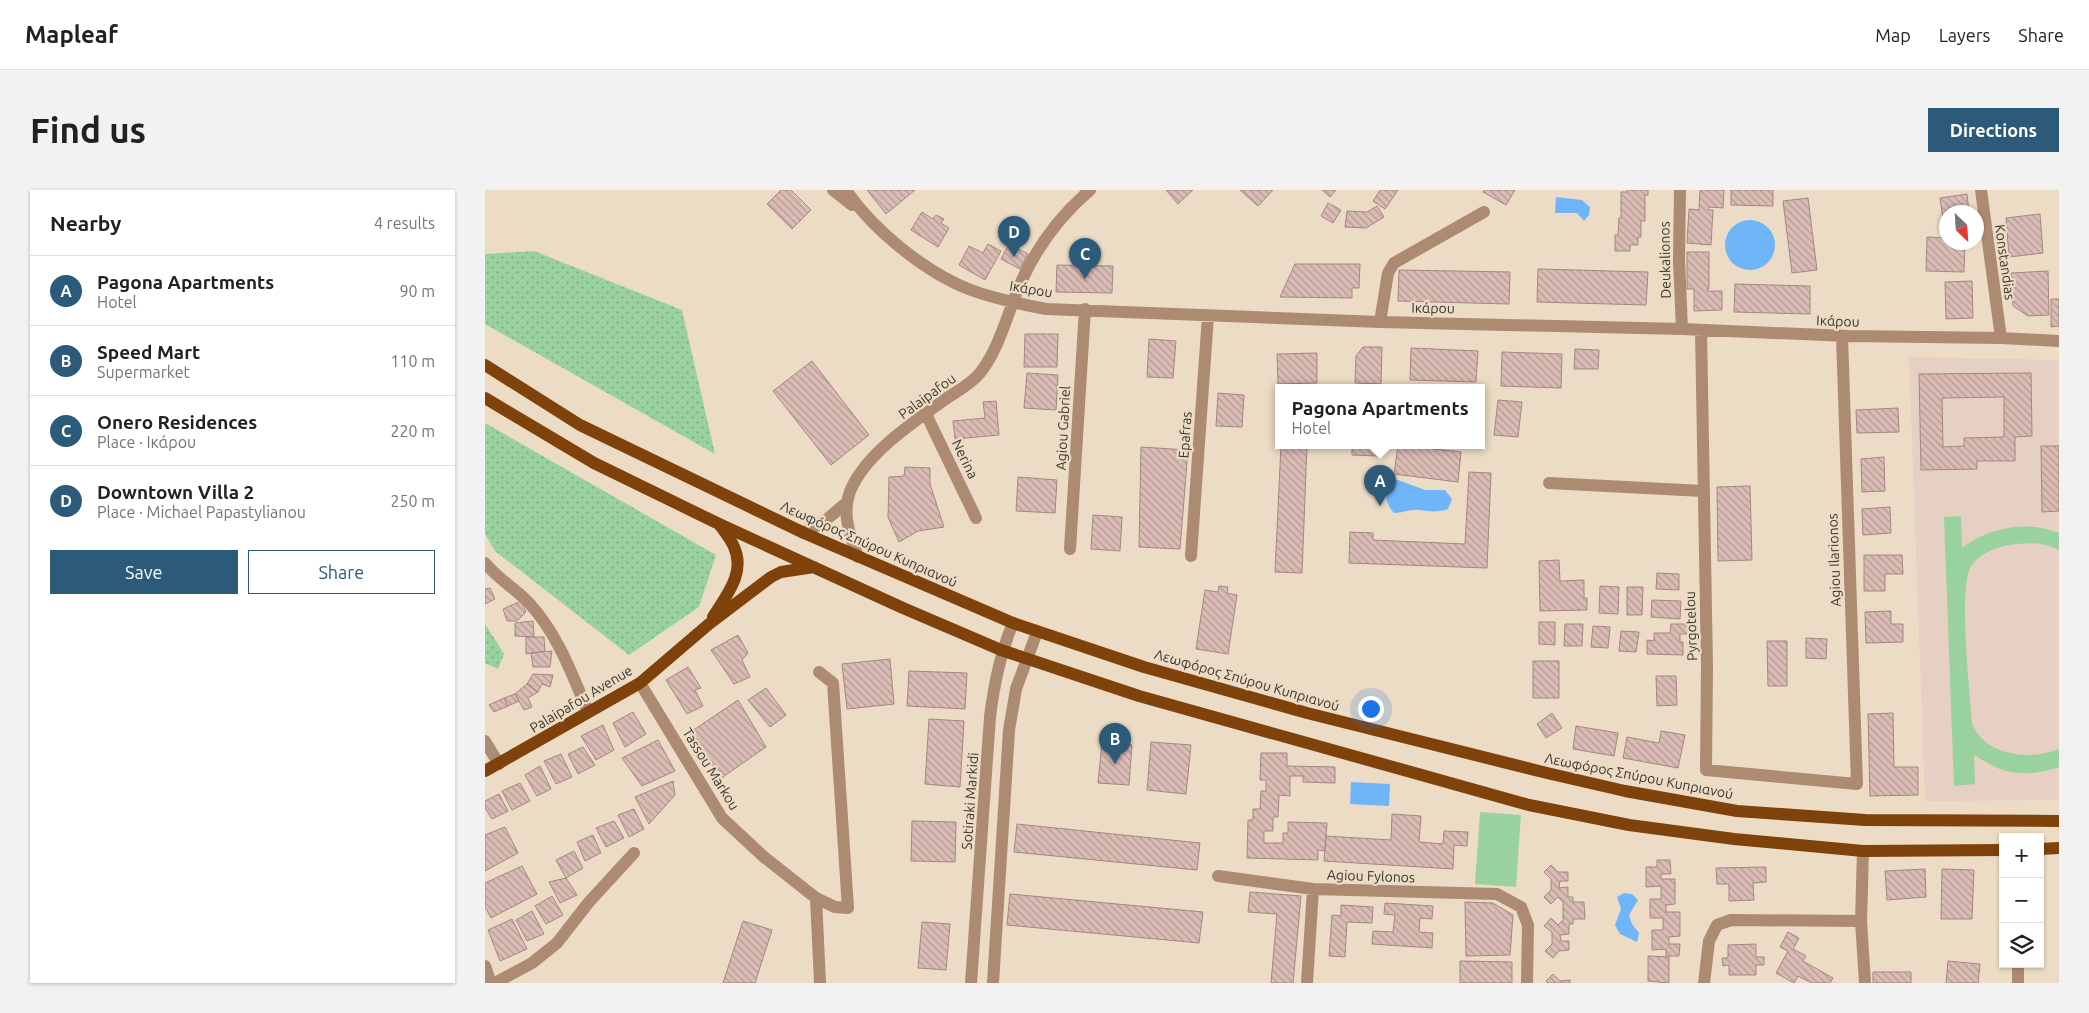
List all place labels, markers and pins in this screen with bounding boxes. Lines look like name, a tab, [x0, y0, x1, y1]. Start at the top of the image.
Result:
pin: D	[998, 216, 1030, 257]
pin: C	[1069, 238, 1101, 279]
pin: A	[1364, 465, 1396, 506]
pin: B	[1099, 723, 1131, 764]

